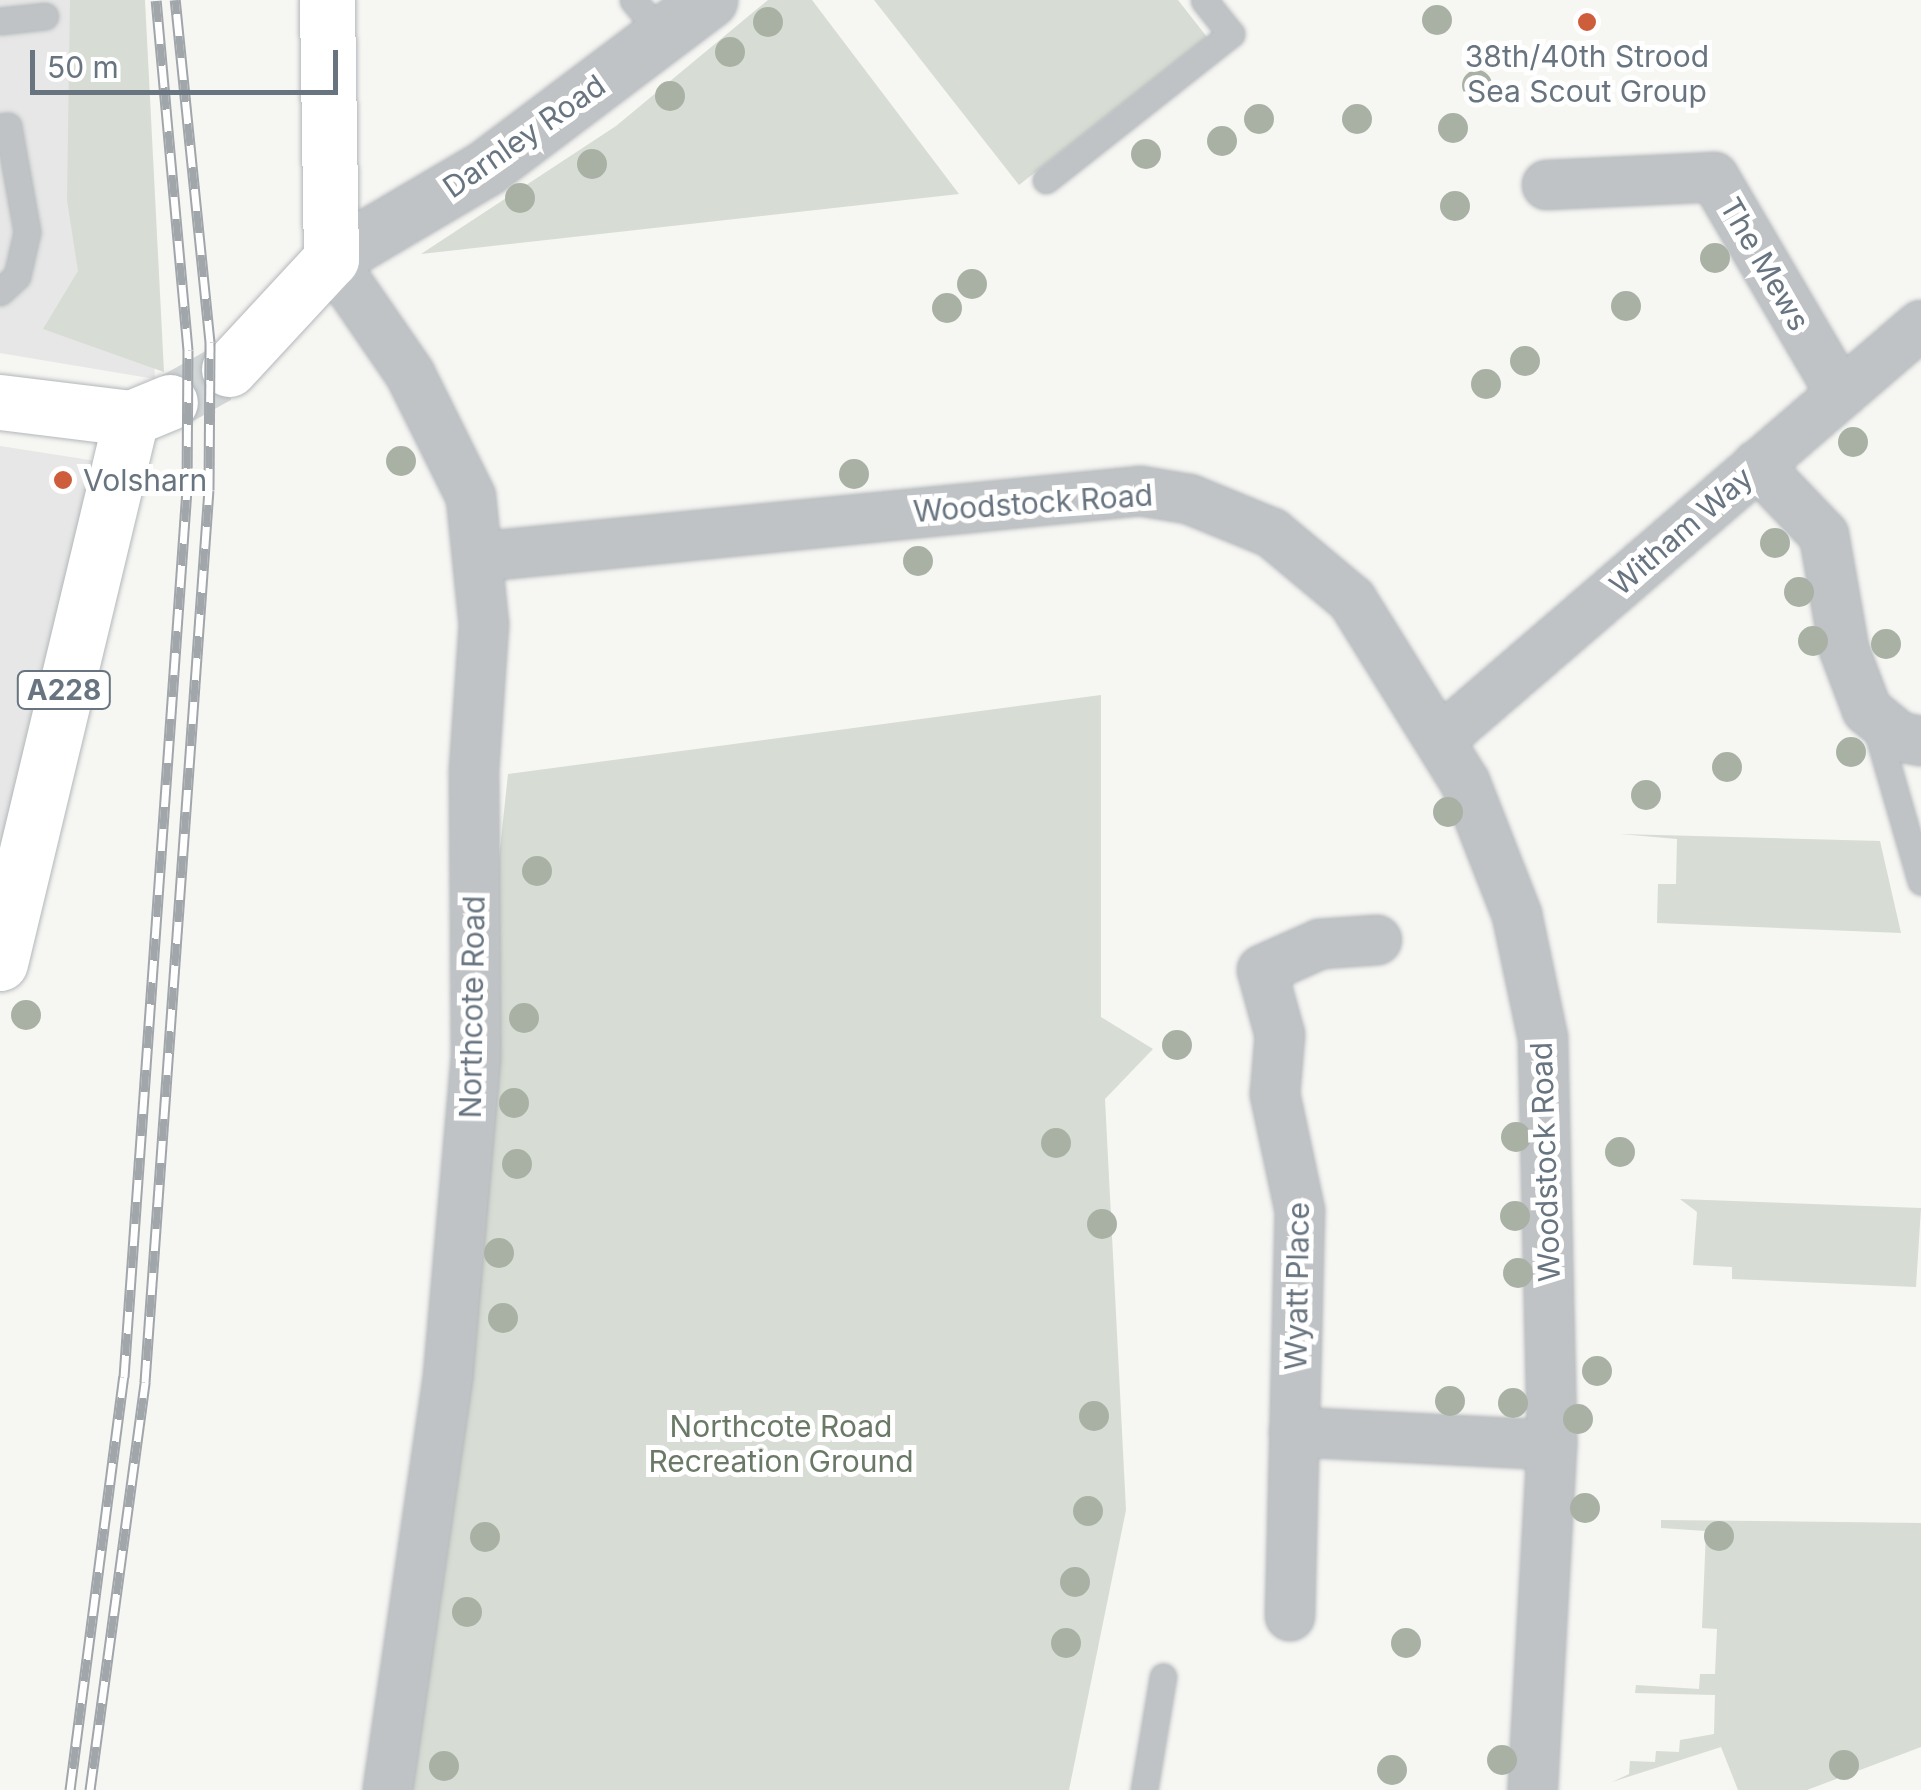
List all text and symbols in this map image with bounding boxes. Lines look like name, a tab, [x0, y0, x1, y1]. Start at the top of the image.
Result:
marker: 38th/40th Strood Sea Scout Group	[1576, 11, 1598, 33]
scale bar	[35, 30, 342, 92]
place label: 38th/40th Strood Sea Scout Group	[1465, 38, 1709, 108]
text: 50 m	[47, 49, 119, 85]
street label: Darnley Road	[436, 67, 612, 205]
street label: The Mews	[1713, 191, 1817, 337]
street label: Witham Way	[1602, 459, 1760, 603]
place label: Volsharn	[83, 462, 207, 498]
marker: Volsharn	[52, 469, 74, 491]
street label: Woodstock Road	[912, 477, 1154, 529]
road number: A228	[17, 667, 112, 713]
street label: Northcote Road	[452, 895, 492, 1119]
street label: Woodstock Road	[1523, 1041, 1567, 1283]
street label: Wyatt Place	[1278, 1202, 1316, 1370]
park label: Northcote Road Recreation Ground	[648, 1408, 914, 1478]

